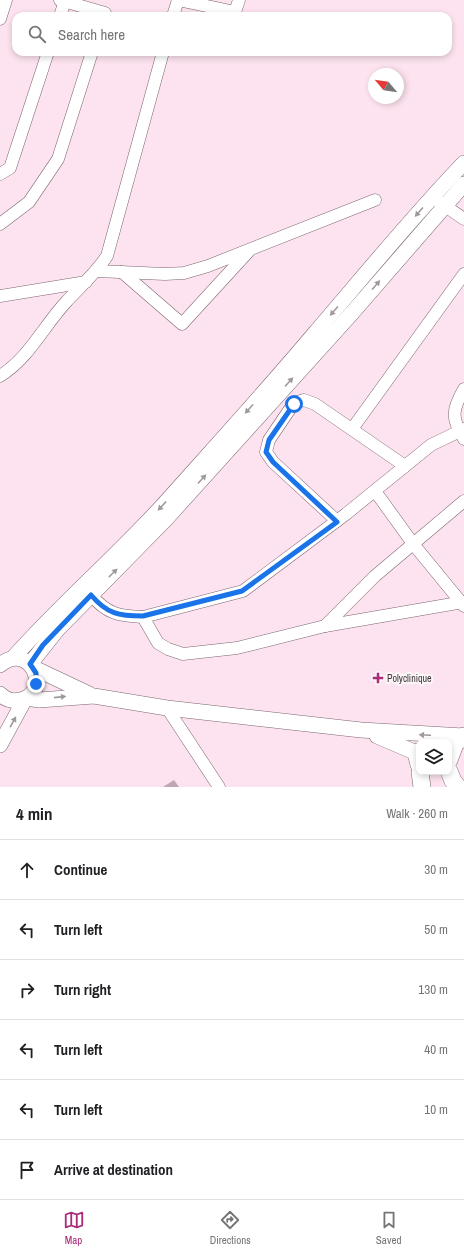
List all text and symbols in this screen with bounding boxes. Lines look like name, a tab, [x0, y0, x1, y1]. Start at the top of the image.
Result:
search box	[12, 12, 452, 56]
icon: search	[26, 23, 48, 45]
text: Search here	[58, 24, 125, 45]
north arrow	[368, 68, 404, 104]
one-way arrow	[414, 207, 423, 218]
one-way arrow	[371, 280, 380, 291]
one-way arrow	[330, 306, 339, 316]
one-way arrow	[284, 378, 293, 387]
route start	[285, 395, 303, 413]
one-way arrow	[244, 404, 253, 414]
one-way arrow	[198, 474, 207, 484]
one-way arrow	[157, 501, 167, 511]
one-way arrow	[108, 568, 118, 578]
marker: Polyclinique	[372, 672, 384, 684]
place label: Polyclinique	[387, 672, 432, 685]
route end	[27, 675, 45, 693]
one-way arrow	[54, 694, 66, 701]
one-way arrow	[9, 716, 16, 728]
one-way arrow	[419, 731, 431, 738]
map controls	[416, 739, 452, 775]
button: layers	[416, 739, 452, 775]
text: 4 min	[16, 802, 52, 825]
text: Walk · 260 m	[386, 805, 448, 822]
icon: ahead	[16, 859, 38, 881]
text: Continue	[54, 859, 107, 880]
text: 30 m	[424, 861, 448, 878]
icon: left	[16, 919, 38, 941]
text: Turn left	[54, 919, 102, 940]
text: 50 m	[424, 921, 448, 938]
icon: right	[16, 979, 38, 1001]
text: Turn right	[54, 979, 111, 1000]
text: 130 m	[418, 981, 448, 998]
icon: left	[16, 1039, 38, 1061]
text: Turn left	[54, 1039, 102, 1060]
text: 40 m	[424, 1041, 448, 1058]
icon: left	[16, 1099, 38, 1121]
text: Turn left	[54, 1099, 102, 1120]
text: 10 m	[424, 1101, 448, 1118]
icon: arrive	[16, 1159, 38, 1181]
text: Arrive at destination	[54, 1159, 173, 1180]
tab: Map	[63, 1209, 85, 1247]
tab: Directions	[210, 1209, 251, 1247]
tab: Saved	[376, 1209, 401, 1247]

